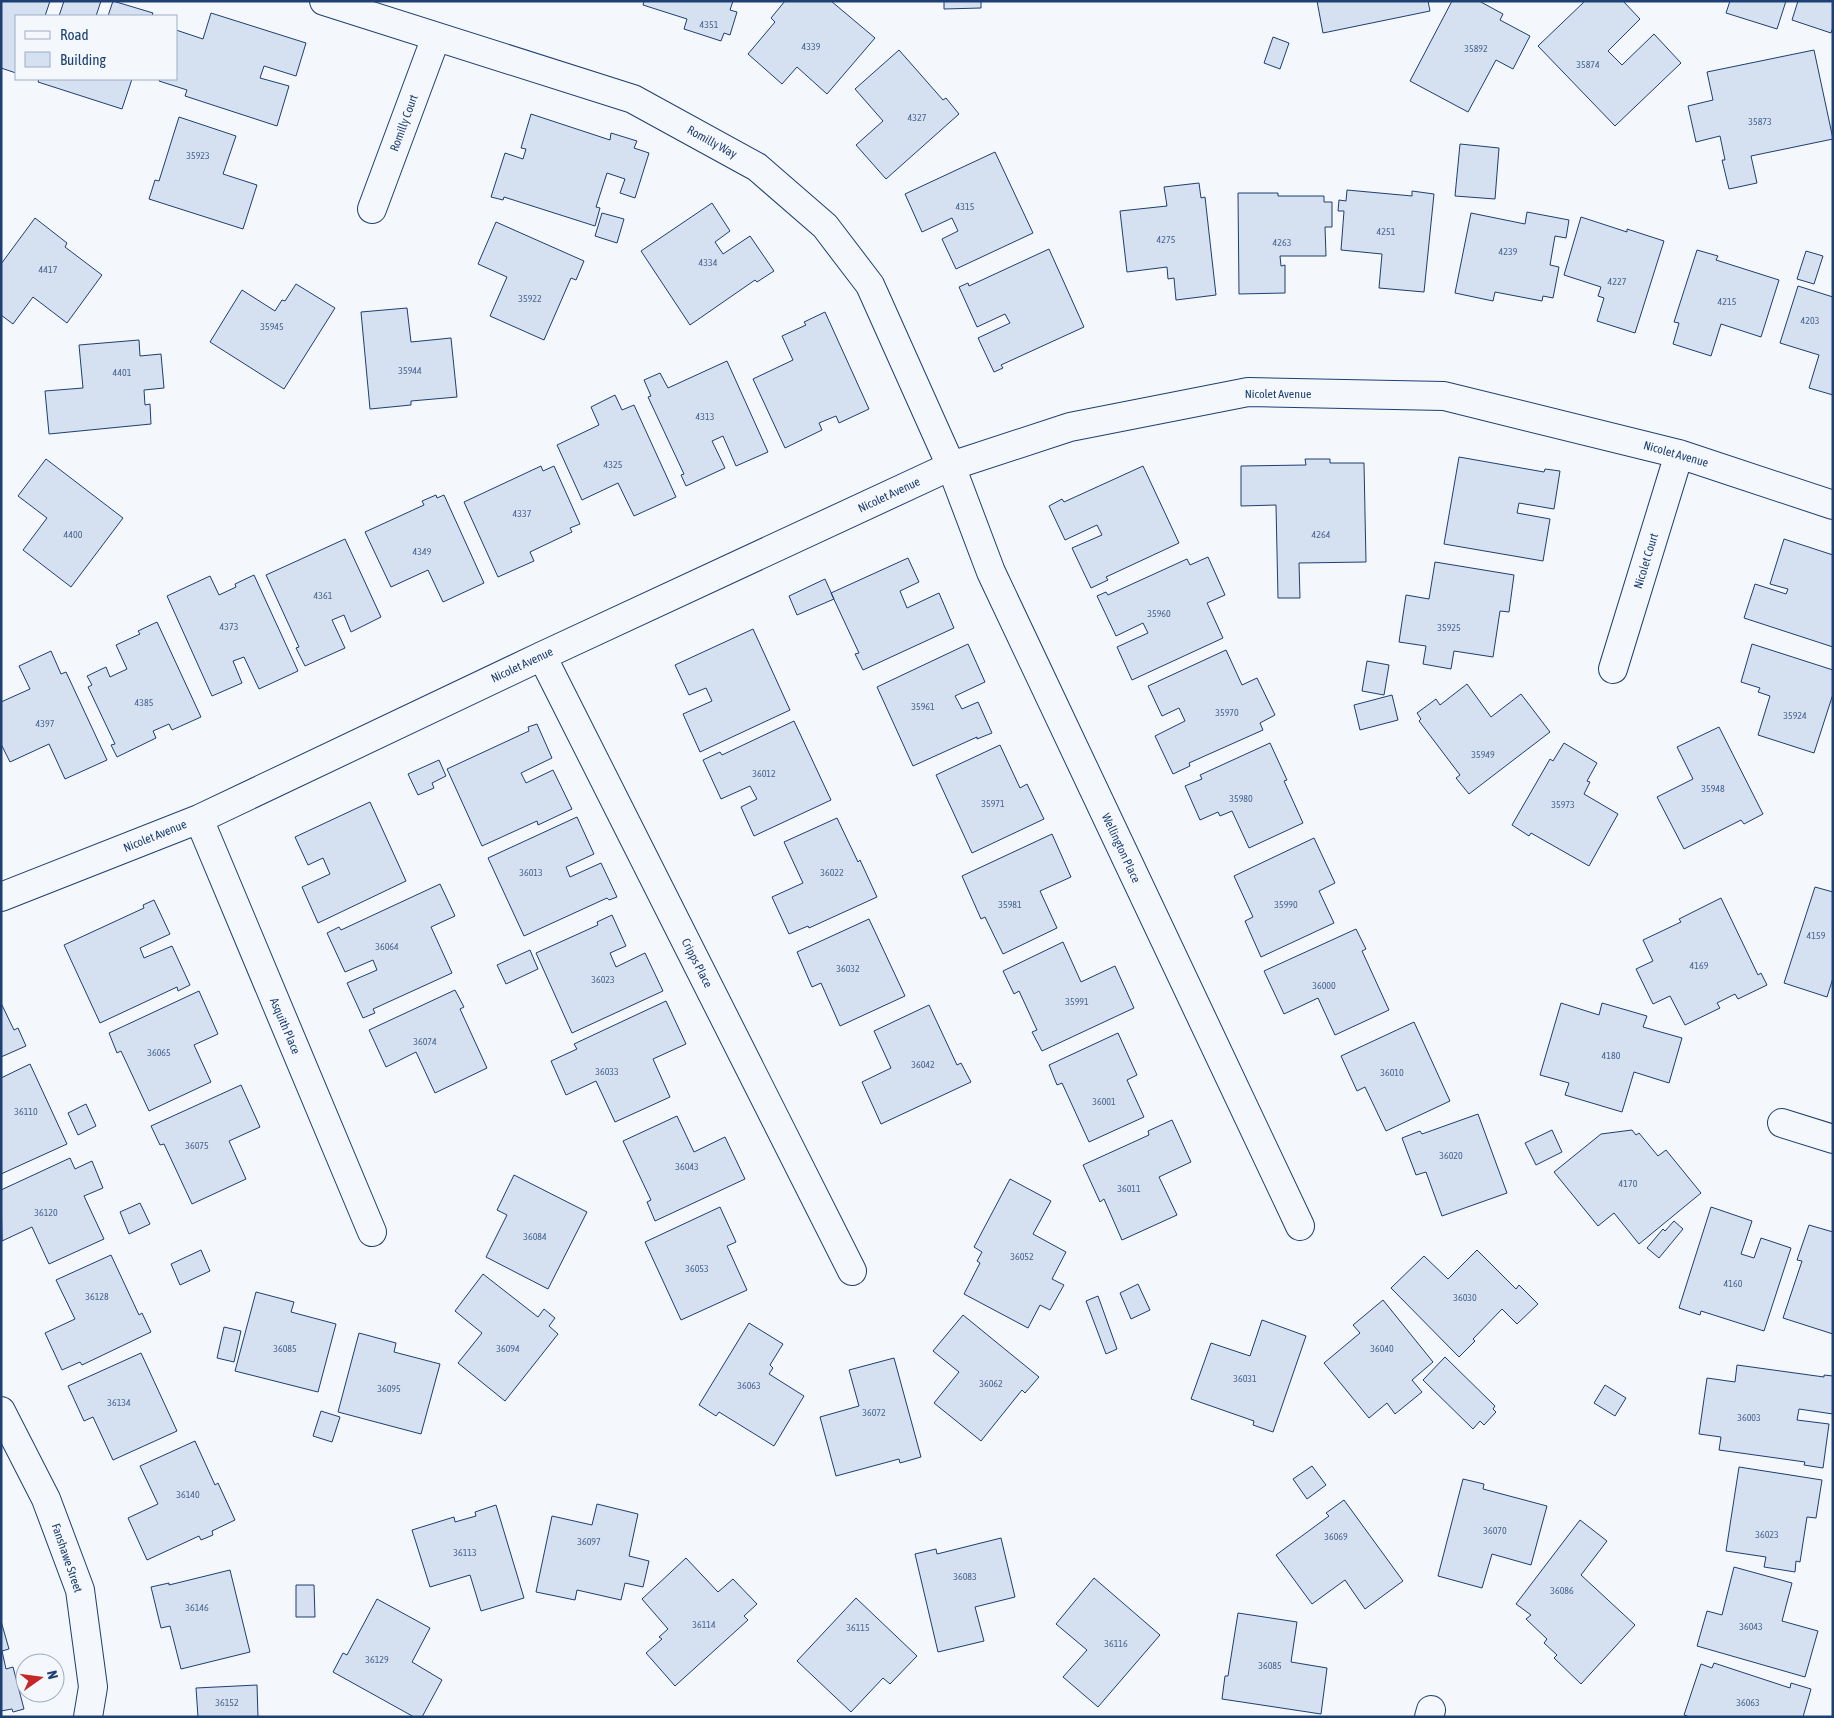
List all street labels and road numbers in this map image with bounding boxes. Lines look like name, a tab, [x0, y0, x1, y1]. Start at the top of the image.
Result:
street label: Romilly Court	[387, 92, 421, 153]
street label: Romilly Way	[685, 123, 739, 161]
street label: Nicolet Avenue	[1245, 387, 1311, 401]
street label: Nicolet Avenue	[1642, 438, 1710, 470]
street label: Nicolet Avenue	[856, 475, 922, 515]
street label: Nicolet Court	[1631, 531, 1661, 590]
street label: Nicolet Avenue	[489, 645, 555, 685]
street label: Wellington Place	[1099, 811, 1143, 885]
street label: Nicolet Avenue	[121, 817, 189, 855]
street label: Cripps Place	[679, 936, 715, 990]
street label: Asquith Place	[267, 996, 303, 1056]
street label: Fanshawe Street	[49, 1522, 86, 1595]

